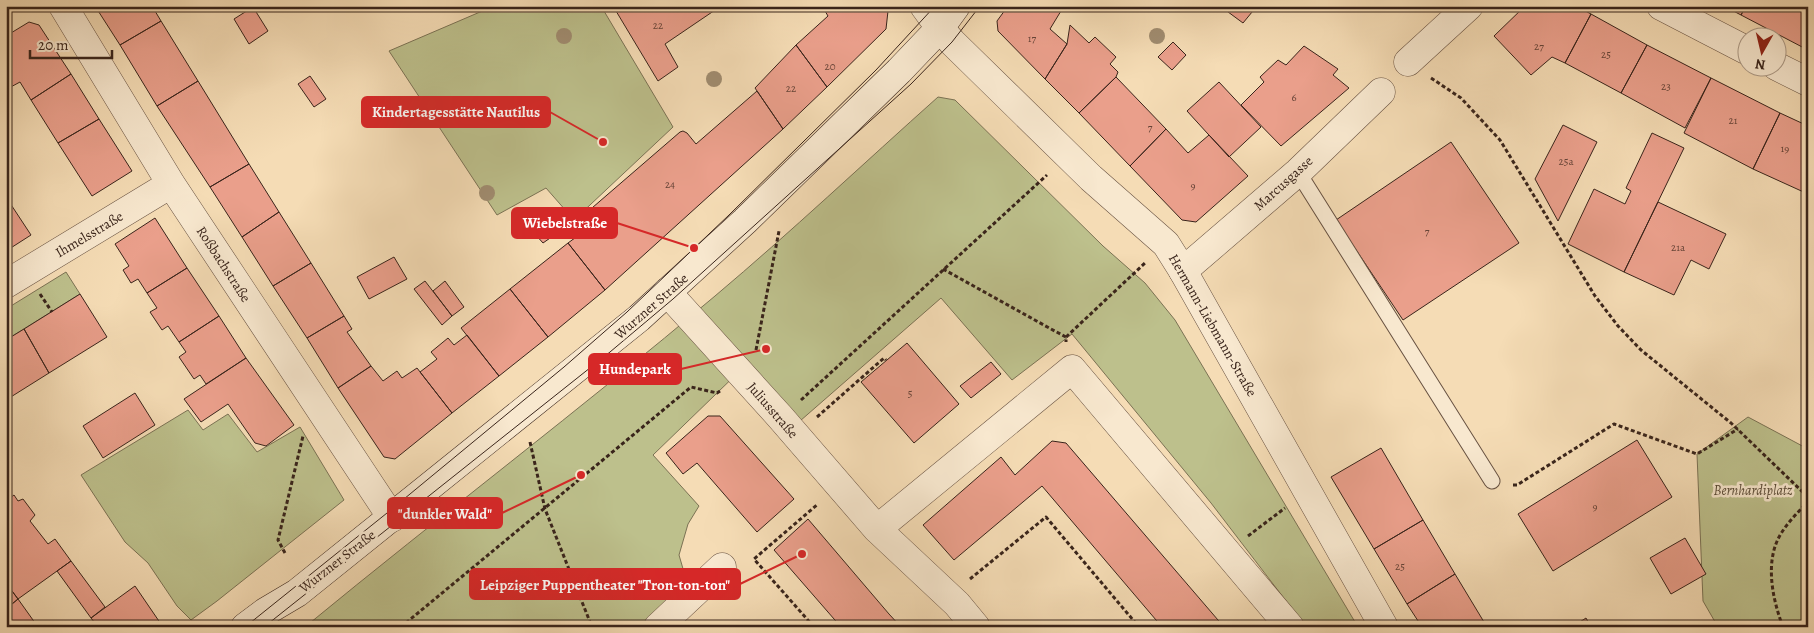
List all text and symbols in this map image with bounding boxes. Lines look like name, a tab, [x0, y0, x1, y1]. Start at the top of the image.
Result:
house number: 22	[653, 18, 663, 33]
scale bar	[30, 28, 112, 60]
north arrow	[1736, 28, 1786, 78]
house number: 17	[1028, 31, 1037, 46]
text: 20 m	[38, 35, 69, 55]
house number: 27	[1534, 39, 1544, 54]
house number: 25	[1601, 47, 1611, 62]
text: N	[1754, 54, 1767, 74]
house number: 20	[824, 59, 836, 74]
house number: 23	[1661, 79, 1671, 94]
house number: 22	[786, 81, 796, 96]
house number: 6	[1291, 90, 1297, 105]
callout: Kindertagesstätte Nautilus	[362, 97, 550, 127]
text: Kindertagesstätte Nautilus	[372, 102, 540, 122]
house number: 21	[1729, 113, 1738, 128]
house number: 7	[1148, 120, 1153, 135]
house number: 19	[1781, 141, 1789, 156]
street label: Marcusgasse	[1250, 152, 1317, 215]
house number: 25a	[1558, 154, 1574, 169]
house number: 24	[665, 177, 675, 192]
house number: 9	[1190, 178, 1196, 193]
street label: Ihmelsstraße	[52, 207, 127, 262]
callout: Wiebelstraße	[512, 208, 617, 238]
text: Wiebelstraße	[522, 213, 607, 233]
street label: Roßbachstraße	[192, 223, 255, 306]
house number: 7	[1425, 224, 1430, 239]
house number: 21a	[1671, 240, 1686, 255]
street label: Hermann-Liebmann-Straße	[1164, 250, 1261, 400]
street label: Wurzner Straße	[610, 269, 692, 344]
callout: Hundepark	[589, 354, 681, 384]
text: Hundepark	[599, 359, 671, 379]
street label: Juliusstraße	[743, 378, 802, 443]
house number: 5	[908, 386, 913, 401]
park label: Bernhardiplatz	[1714, 481, 1793, 500]
callout: "dunkler Wald"	[388, 498, 502, 528]
house number: 9	[1592, 499, 1598, 514]
text: "dunkler Wald"	[398, 504, 492, 524]
street label: Wurzner Straße	[294, 526, 380, 598]
house number: 25	[1395, 559, 1405, 574]
callout: Leipziger Puppentheater "Tron-ton-ton"	[470, 569, 740, 599]
text: Leipziger Puppentheater "Tron-ton-ton"	[480, 575, 730, 595]

